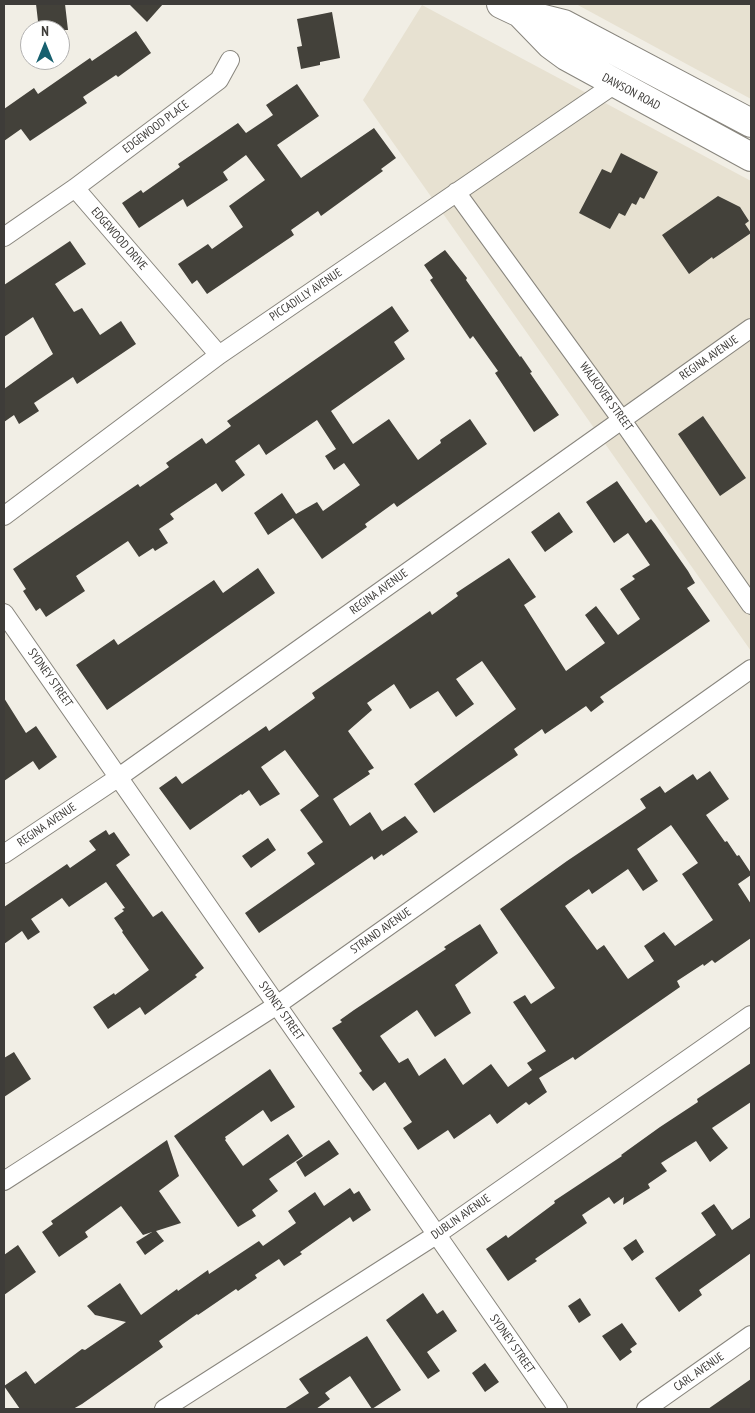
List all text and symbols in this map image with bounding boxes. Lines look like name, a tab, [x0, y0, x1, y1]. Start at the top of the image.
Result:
north arrow	[20, 20, 70, 70]
text: N	[41, 22, 49, 40]
street label: DAWSON ROAD	[599, 71, 663, 113]
street label: EDGEWOOD PLACE	[120, 98, 192, 156]
street label: EDGEWOOD DRIVE	[88, 205, 150, 273]
street label: PICCADILLY AVENUE	[267, 266, 345, 324]
street label: REGINA AVENUE	[677, 333, 741, 383]
street label: WALKOVER STREET	[576, 360, 636, 434]
street label: REGINA AVENUE	[347, 566, 411, 618]
street label: SYDNEY STREET	[24, 646, 76, 710]
street label: REGINA AVENUE	[15, 800, 79, 850]
street label: STRAND AVENUE	[348, 905, 414, 957]
street label: SYDNEY STREET	[255, 979, 307, 1043]
street label: DUBLIN AVENUE	[429, 1191, 493, 1243]
street label: SYDNEY STREET	[486, 1312, 538, 1376]
street label: CARL AVENUE	[671, 1349, 727, 1395]

